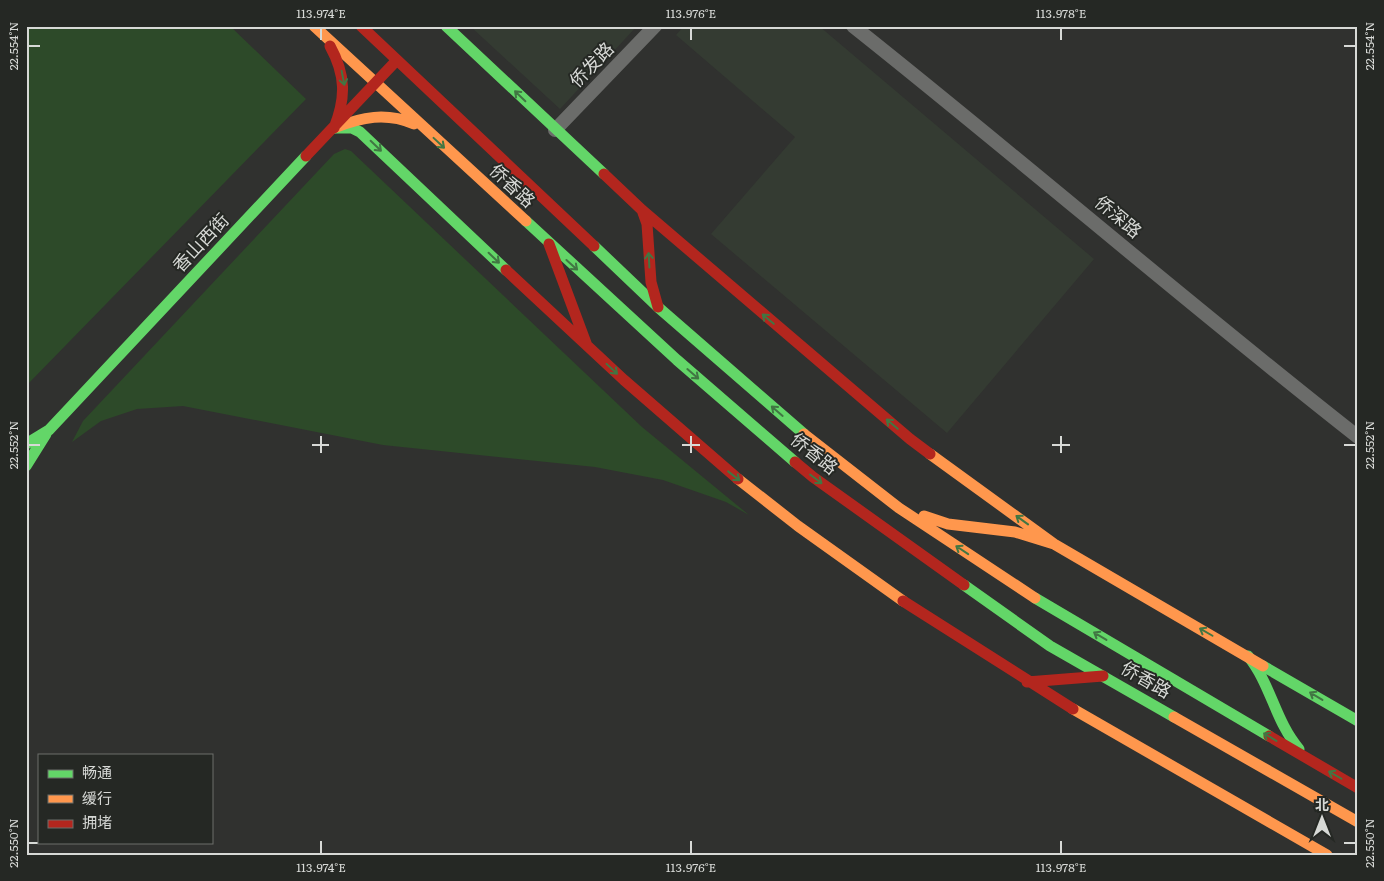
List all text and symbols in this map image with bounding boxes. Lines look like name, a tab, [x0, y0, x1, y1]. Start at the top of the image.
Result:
text: 113.974°E	[296, 4, 346, 22]
text: 113.976°E	[666, 4, 717, 22]
text: 113.978°E	[1036, 4, 1087, 22]
text: 22.554°N	[4, 22, 22, 70]
text: 22.554°N	[1360, 22, 1378, 70]
street label: 侨发路	[562, 35, 619, 93]
one-way arrow	[339, 70, 348, 86]
one-way arrow	[513, 90, 526, 102]
one-way arrow	[433, 137, 446, 149]
one-way arrow	[370, 140, 383, 152]
street label: 侨香路	[484, 157, 542, 213]
street label: 侨深路	[1090, 188, 1148, 244]
street label: 香山西街	[165, 206, 234, 278]
one-way arrow	[488, 252, 500, 264]
one-way arrow	[645, 252, 654, 268]
one-way arrow	[566, 259, 579, 271]
one-way arrow	[762, 313, 775, 324]
one-way arrow	[606, 363, 618, 375]
one-way arrow	[686, 368, 699, 379]
one-way arrow	[770, 405, 783, 416]
one-way arrow	[886, 418, 899, 429]
text: 22.552°N	[4, 421, 22, 469]
text: 22.552°N	[1360, 421, 1378, 469]
street label: 侨香路	[785, 425, 844, 480]
one-way arrow	[728, 471, 741, 482]
one-way arrow	[809, 474, 822, 485]
one-way arrow	[1016, 515, 1029, 526]
one-way arrow	[956, 545, 970, 555]
one-way arrow	[1200, 626, 1214, 636]
one-way arrow	[1093, 631, 1107, 641]
street label: 侨香路	[1117, 654, 1177, 704]
one-way arrow	[1308, 691, 1323, 701]
one-way arrow	[1263, 732, 1277, 742]
legend	[38, 754, 212, 844]
text: 畅通	[82, 760, 112, 783]
one-way arrow	[1328, 770, 1342, 780]
text: 缓行	[82, 786, 112, 809]
north arrow	[1296, 794, 1346, 844]
text: 北	[1315, 794, 1329, 814]
text: 拥堵	[82, 810, 112, 833]
text: 22.550°N	[4, 818, 22, 868]
text: 22.550°N	[1360, 818, 1378, 868]
text: 113.974°E	[296, 858, 346, 876]
text: 113.976°E	[666, 858, 717, 876]
text: 113.978°E	[1036, 858, 1087, 876]

